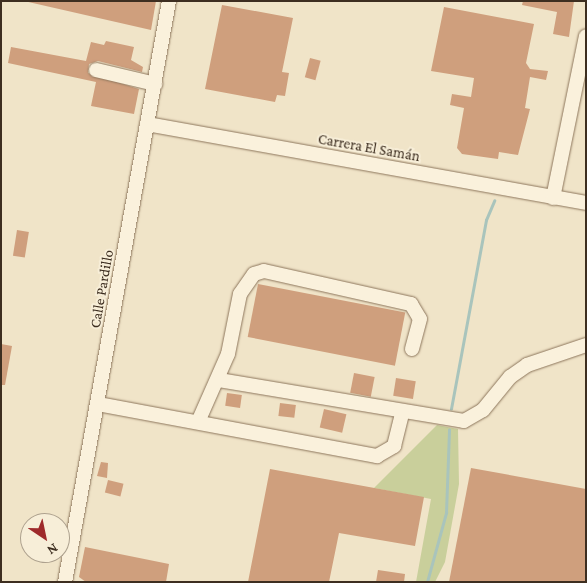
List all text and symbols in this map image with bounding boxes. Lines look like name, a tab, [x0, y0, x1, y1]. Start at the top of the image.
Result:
street label: Carrera El Samán	[317, 130, 421, 166]
street label: Calle Pardillo	[86, 248, 118, 330]
north arrow	[20, 513, 70, 563]
text: N	[44, 540, 61, 559]

